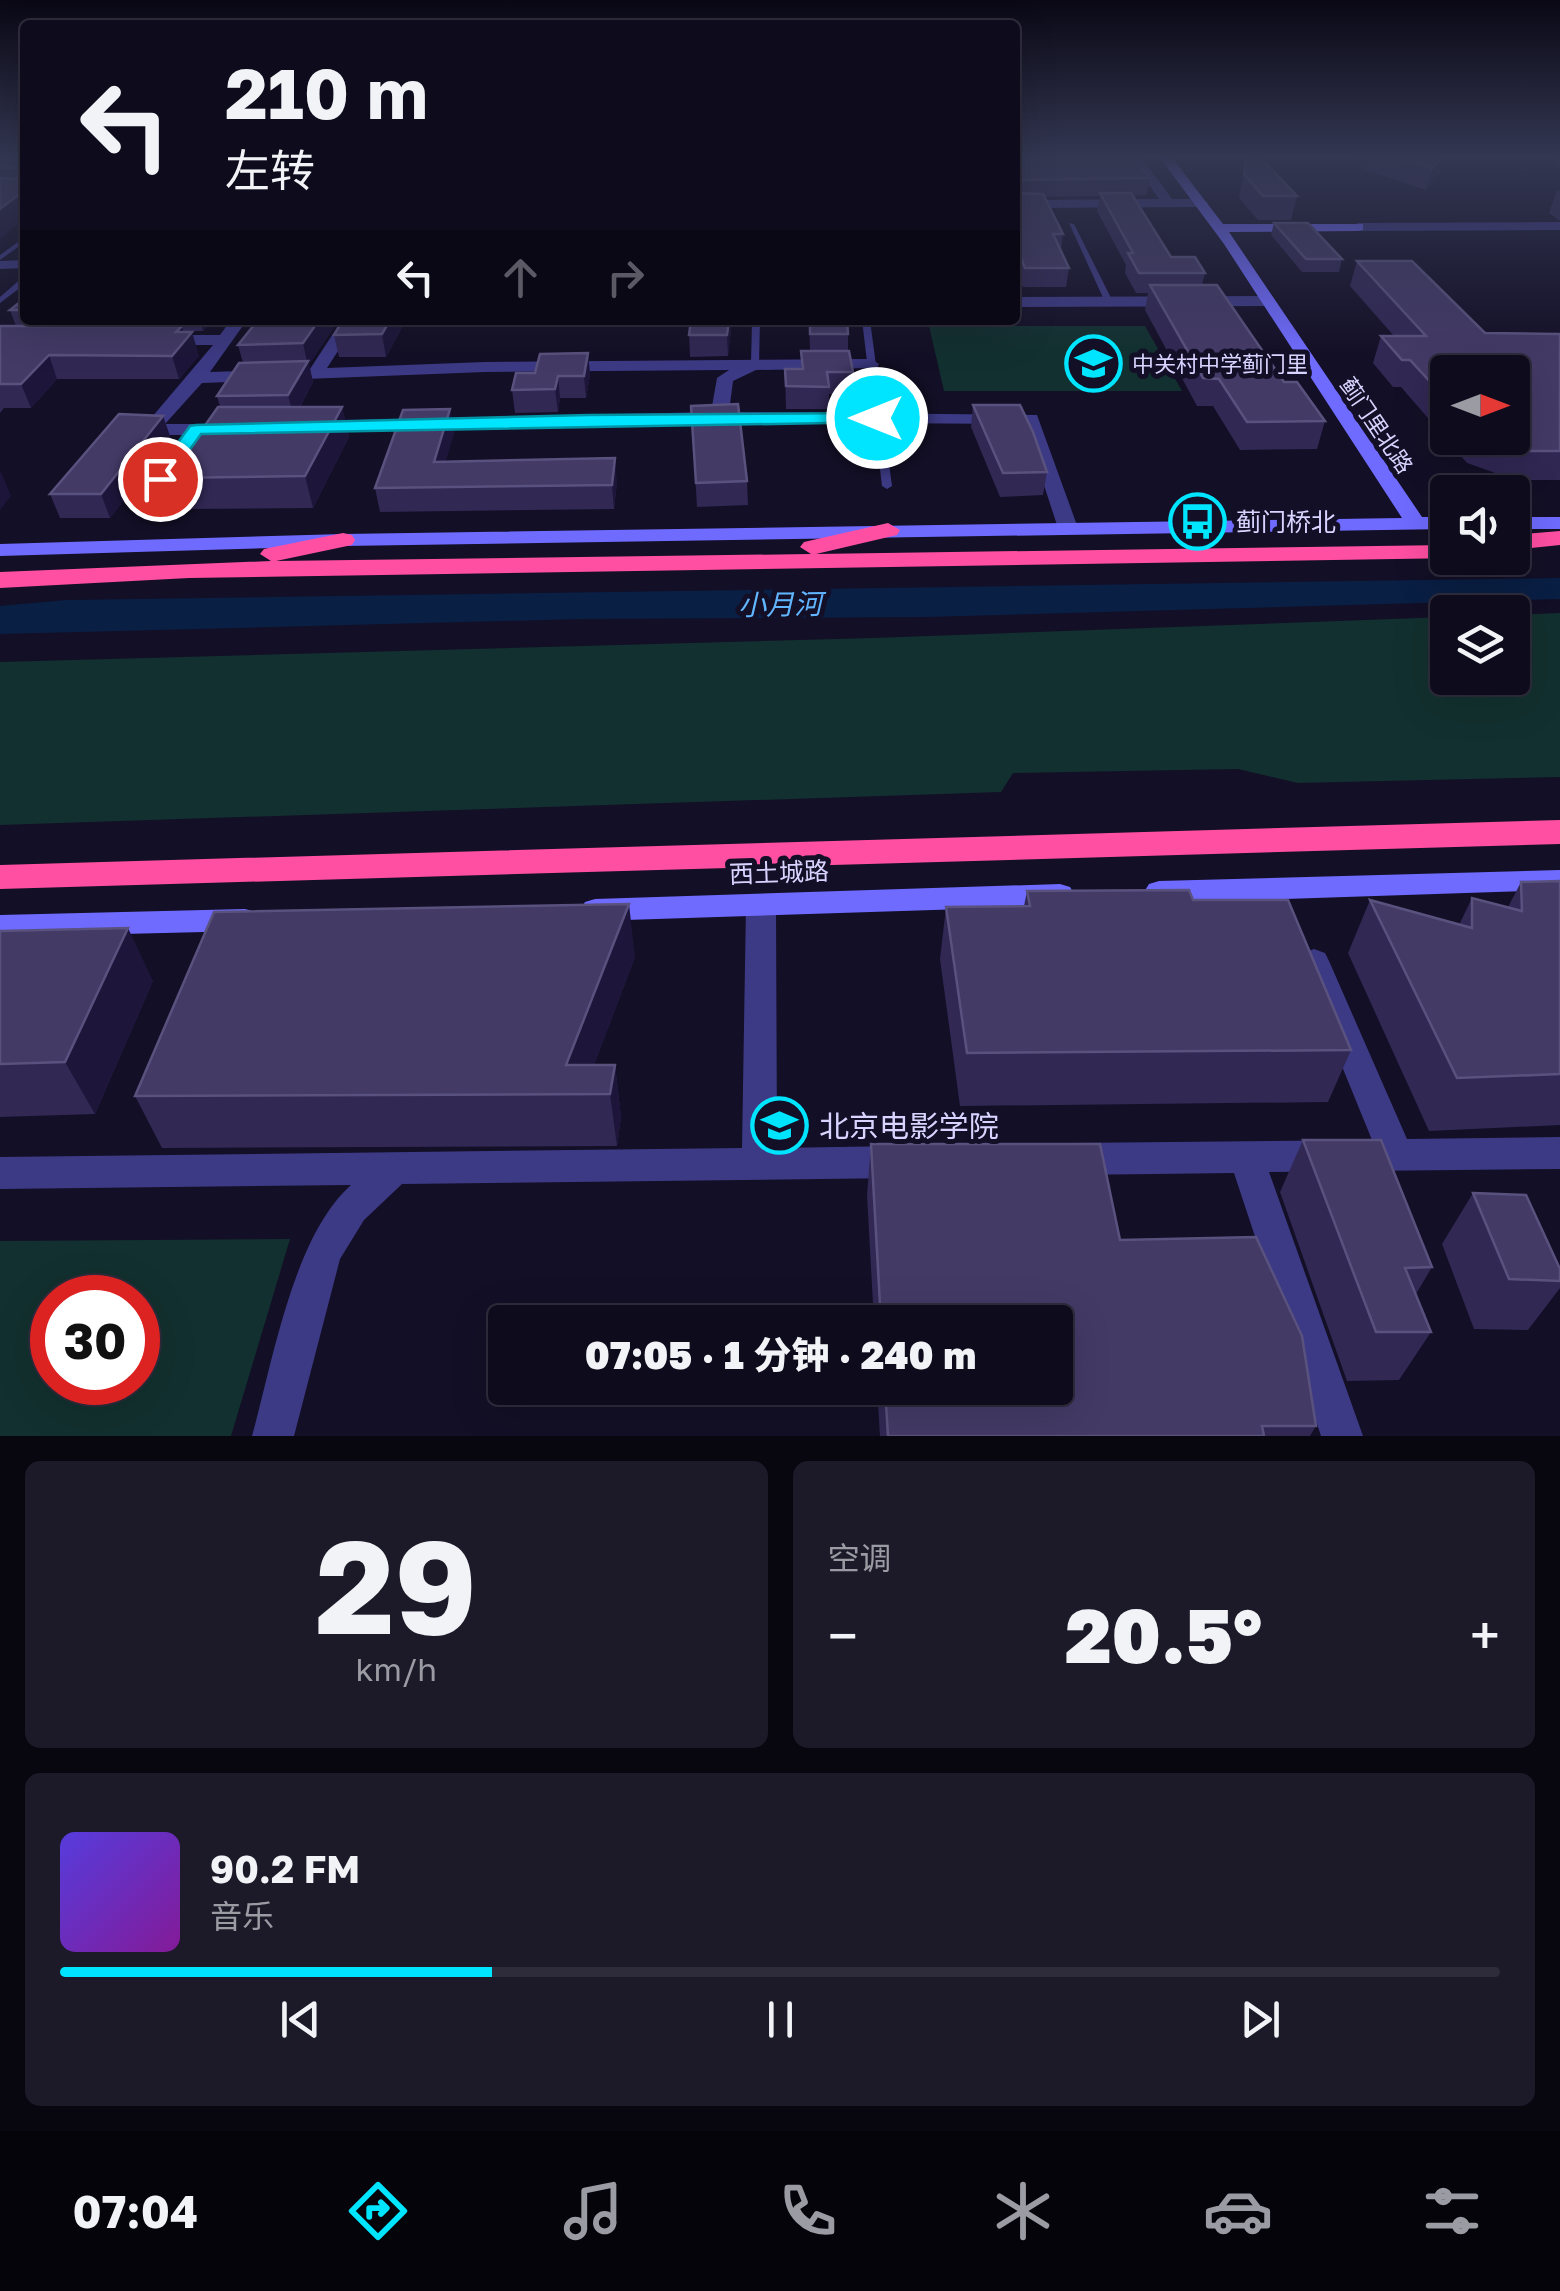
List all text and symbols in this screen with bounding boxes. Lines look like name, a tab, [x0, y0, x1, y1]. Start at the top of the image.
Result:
text: 210 m	[225, 50, 428, 134]
icon: left	[60, 60, 190, 190]
text: 左转	[225, 143, 315, 197]
icon: left	[388, 250, 443, 305]
icon: ahead	[493, 250, 548, 305]
icon: right	[598, 250, 653, 305]
school or university icon: 中关村中学蓟门里	[1063, 333, 1123, 393]
place label: 中关村中学蓟门里	[1132, 350, 1308, 377]
north arrow	[1430, 355, 1530, 455]
map controls	[1430, 355, 1530, 695]
position arrow	[825, 366, 929, 470]
street label: 蓟门里北路	[1335, 372, 1419, 478]
pin	[118, 437, 203, 522]
icon: arrive	[133, 452, 188, 507]
button: sound	[1430, 475, 1530, 575]
bus stop icon: 蓟门桥北	[1167, 491, 1227, 551]
place label: 蓟门桥北	[1236, 506, 1336, 537]
water label: 小月河	[738, 587, 827, 621]
button: layers	[1430, 595, 1530, 695]
street label: 西土城路	[728, 855, 830, 889]
school or university icon: 北京电影学院	[750, 1096, 810, 1156]
place label: 北京电影学院	[819, 1108, 999, 1144]
speed limit sign: 30	[30, 1275, 160, 1405]
text: 07:05 · 1 分钟 · 240 m	[585, 1332, 976, 1377]
text: 29	[315, 1507, 477, 1663]
text: 空调	[828, 1539, 892, 1577]
text: 20.5°	[1065, 1589, 1262, 1680]
text: −	[828, 1602, 858, 1668]
text: +	[1470, 1602, 1500, 1668]
text: km/h	[356, 1650, 437, 1688]
text: 90.2 FM	[210, 1846, 360, 1891]
text: 音乐	[210, 1897, 274, 1935]
icon: previous	[273, 1992, 328, 2047]
icon: pause	[753, 1992, 808, 2047]
icon: next	[1233, 1992, 1288, 2047]
icon: directions	[343, 2176, 413, 2246]
icon: music	[558, 2176, 628, 2246]
icon: phone	[773, 2176, 843, 2246]
icon: climate	[988, 2176, 1058, 2246]
icon: car	[1203, 2176, 1273, 2246]
icon: filters	[1417, 2176, 1487, 2246]
text: 07:04	[72, 2184, 198, 2238]

